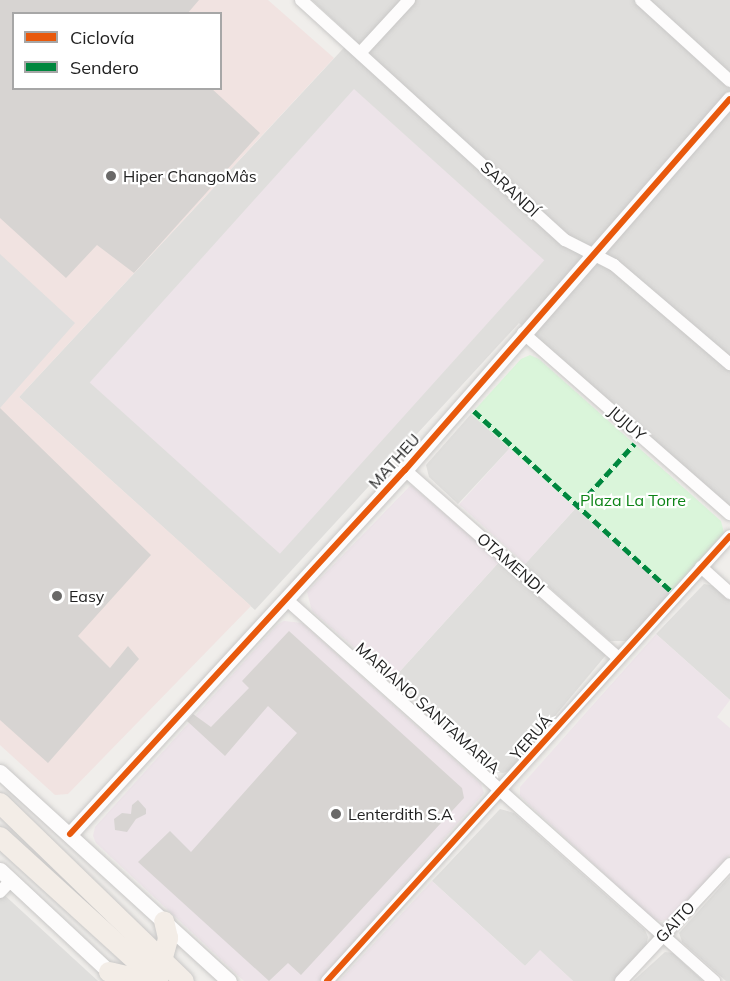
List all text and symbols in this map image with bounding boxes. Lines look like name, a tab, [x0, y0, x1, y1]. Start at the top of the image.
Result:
legend	[12, 12, 222, 90]
text: Ciclovía	[70, 26, 135, 49]
text: Sendero	[70, 56, 139, 79]
street label: SARANDÍ	[477, 157, 543, 221]
place label: Hiper ChangoMâs	[123, 166, 257, 186]
marker: Hiper ChangoMâs	[104, 169, 118, 183]
street label: JUJUY	[604, 402, 650, 444]
street label: MATHEU	[364, 430, 424, 492]
park label: Plaza La Torre	[580, 490, 686, 510]
street label: OTAMENDI	[473, 529, 549, 597]
place label: Easy	[69, 586, 104, 606]
marker: Easy	[50, 589, 64, 603]
street label: MARIANO SANTAMARIA	[352, 638, 504, 778]
street label: YERUÁ	[506, 710, 556, 764]
place label: Lenterdith S.A	[348, 804, 453, 824]
marker: Lenterdith S.A	[329, 807, 343, 821]
street label: GAITO	[651, 898, 699, 946]

